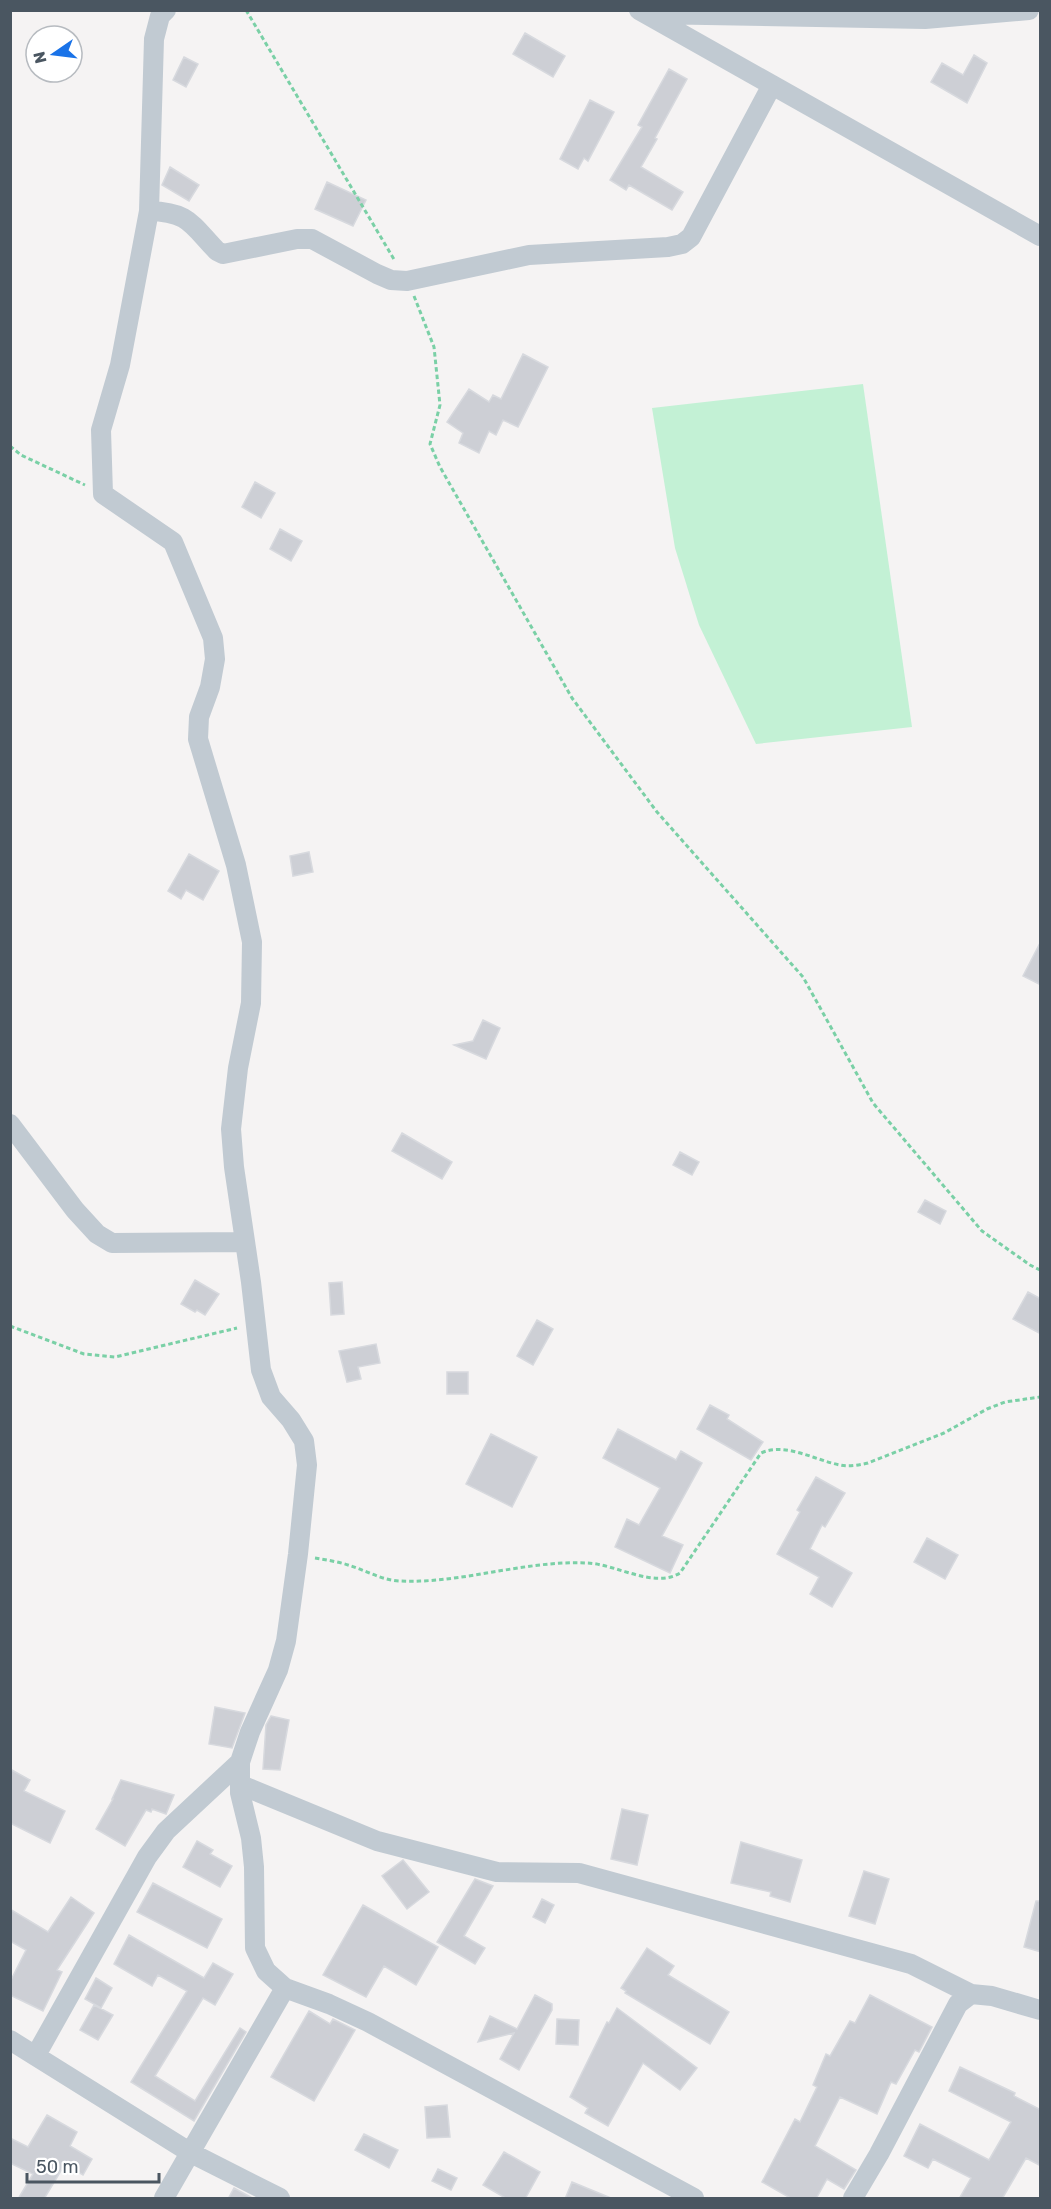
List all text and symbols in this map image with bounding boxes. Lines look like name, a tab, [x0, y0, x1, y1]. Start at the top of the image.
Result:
north arrow	[24, 24, 84, 84]
text: N	[29, 50, 51, 65]
scale bar	[27, 2146, 159, 2184]
text: 50 m	[36, 2156, 79, 2178]

